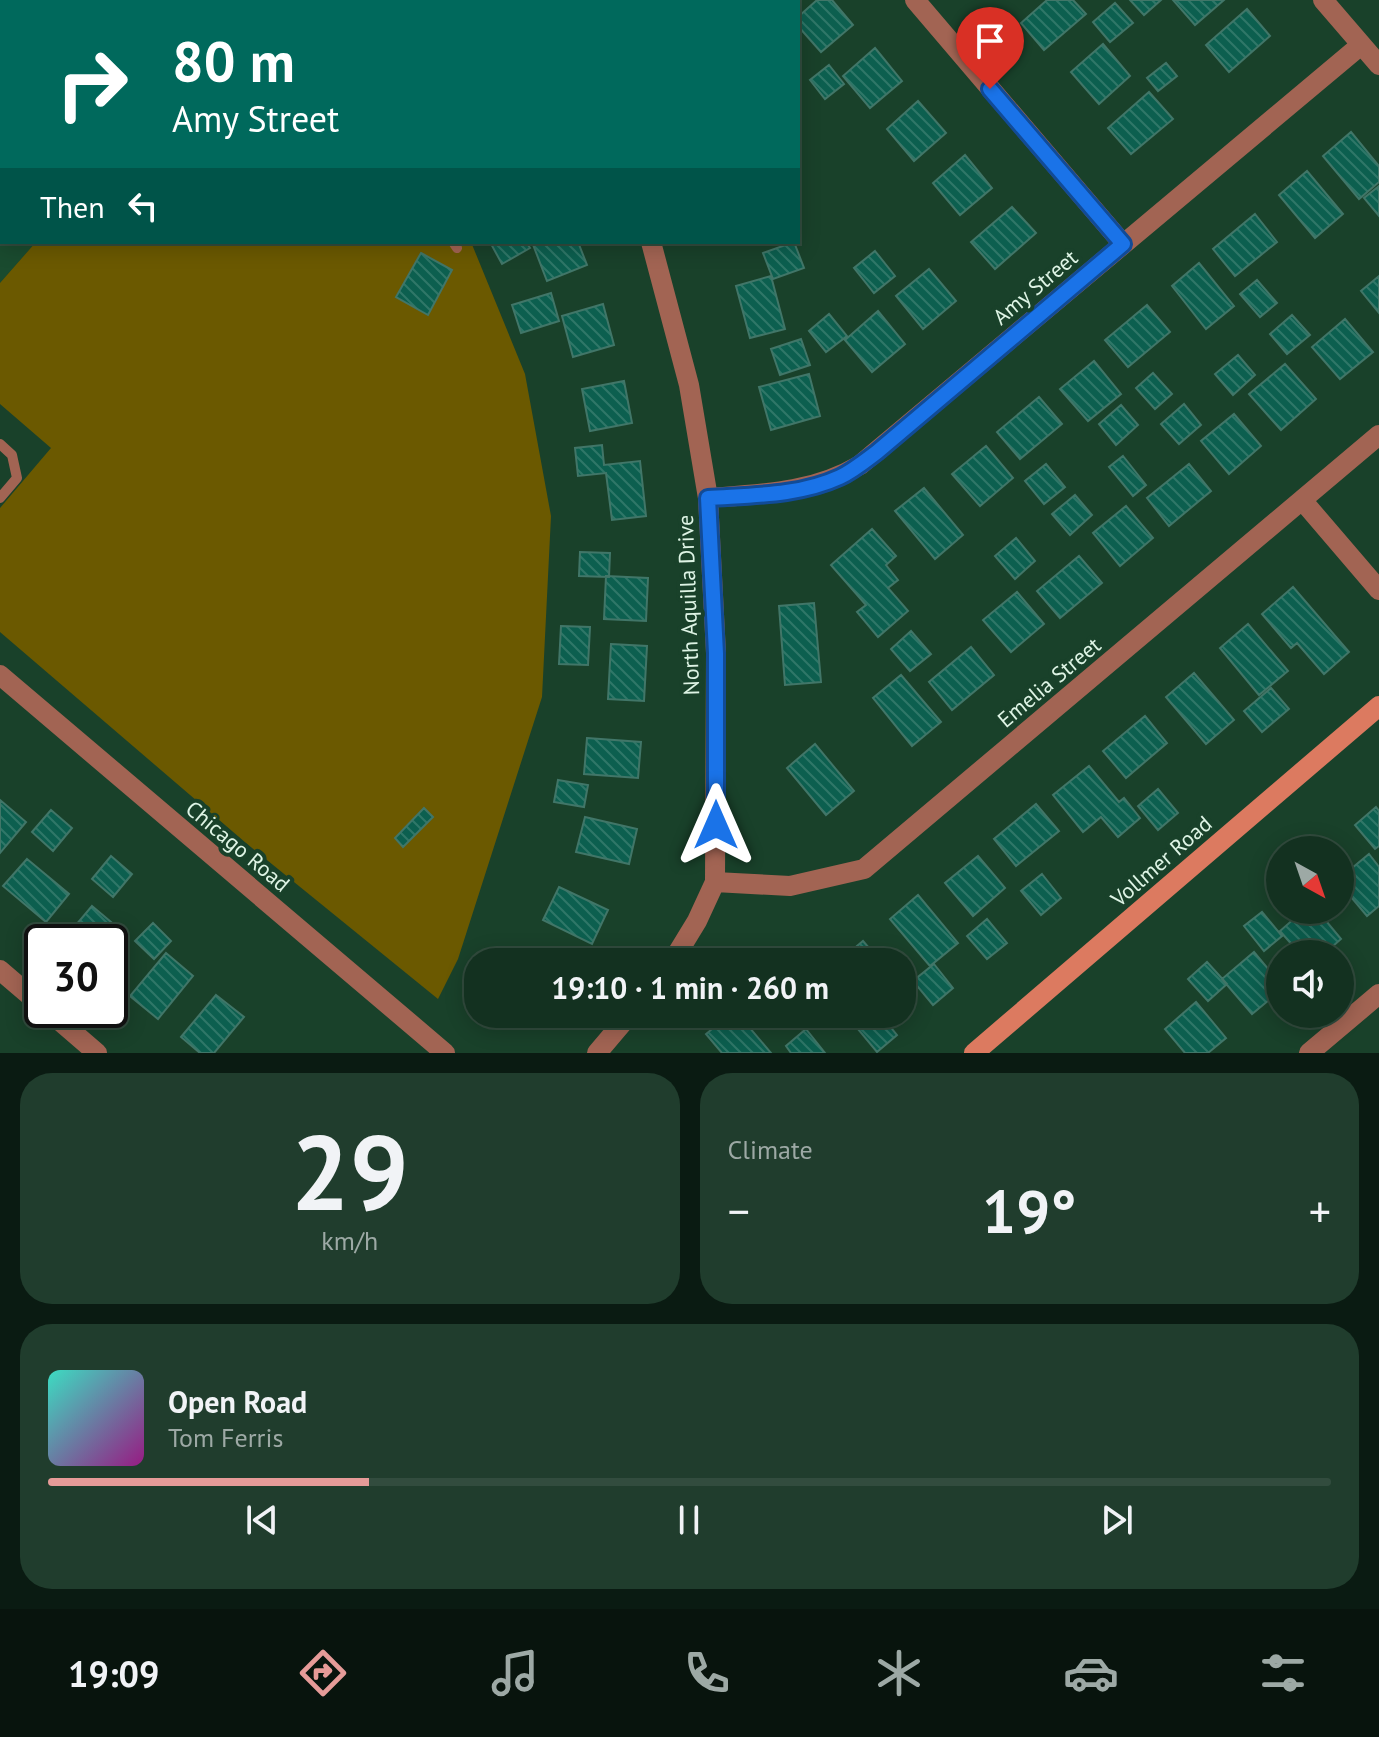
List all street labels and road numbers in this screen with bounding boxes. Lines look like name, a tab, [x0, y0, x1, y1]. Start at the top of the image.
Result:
street label: Amy Street	[987, 243, 1084, 331]
street label: North Aquilla Drive	[671, 514, 705, 696]
street label: Emelia Street	[992, 630, 1107, 733]
street label: Chicago Road	[180, 794, 296, 898]
street label: Vollmer Road	[1104, 809, 1217, 913]

